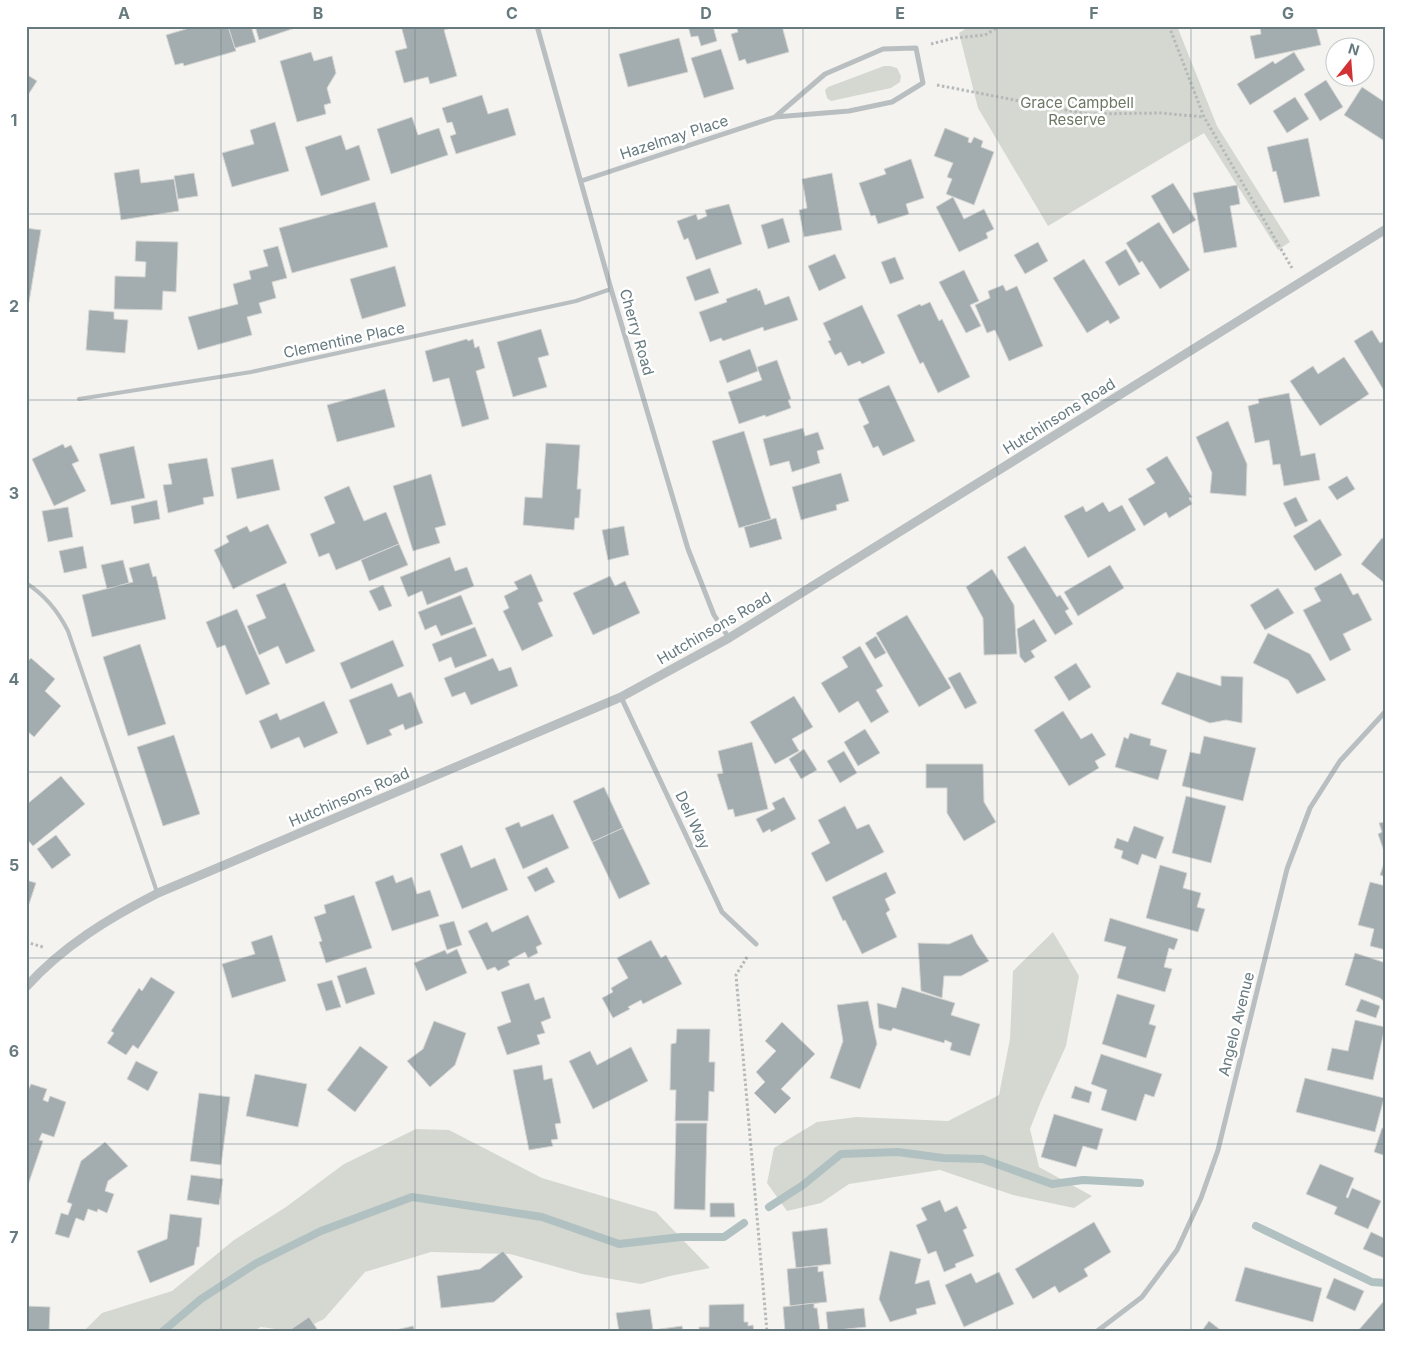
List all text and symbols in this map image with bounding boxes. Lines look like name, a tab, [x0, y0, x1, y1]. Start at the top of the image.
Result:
text: A	[118, 3, 130, 23]
text: B	[313, 3, 323, 23]
text: C	[506, 3, 518, 23]
text: D	[700, 3, 712, 23]
text: E	[895, 3, 905, 23]
text: F	[1089, 3, 1099, 23]
text: G	[1282, 3, 1294, 23]
north arrow	[1324, 38, 1374, 88]
text: N	[1346, 39, 1362, 59]
park label: Grace Campbell Reserve	[1020, 93, 1134, 129]
text: 1	[11, 110, 17, 130]
street label: Hazelmay Place	[617, 111, 731, 163]
street label: Cherry Road	[616, 287, 658, 377]
text: 2	[9, 296, 19, 316]
street label: Clementine Place	[282, 318, 406, 362]
street label: Hutchinsons Road	[999, 374, 1119, 458]
text: 3	[9, 483, 19, 503]
street label: Hutchinsons Road	[653, 588, 775, 668]
text: 4	[9, 669, 20, 689]
street label: Hutchinsons Road	[286, 763, 412, 831]
street label: Dell Way	[671, 788, 715, 852]
text: 5	[9, 855, 19, 875]
street label: Angelo Avenue	[1214, 970, 1258, 1078]
text: 6	[9, 1041, 19, 1061]
text: 7	[9, 1227, 19, 1247]

